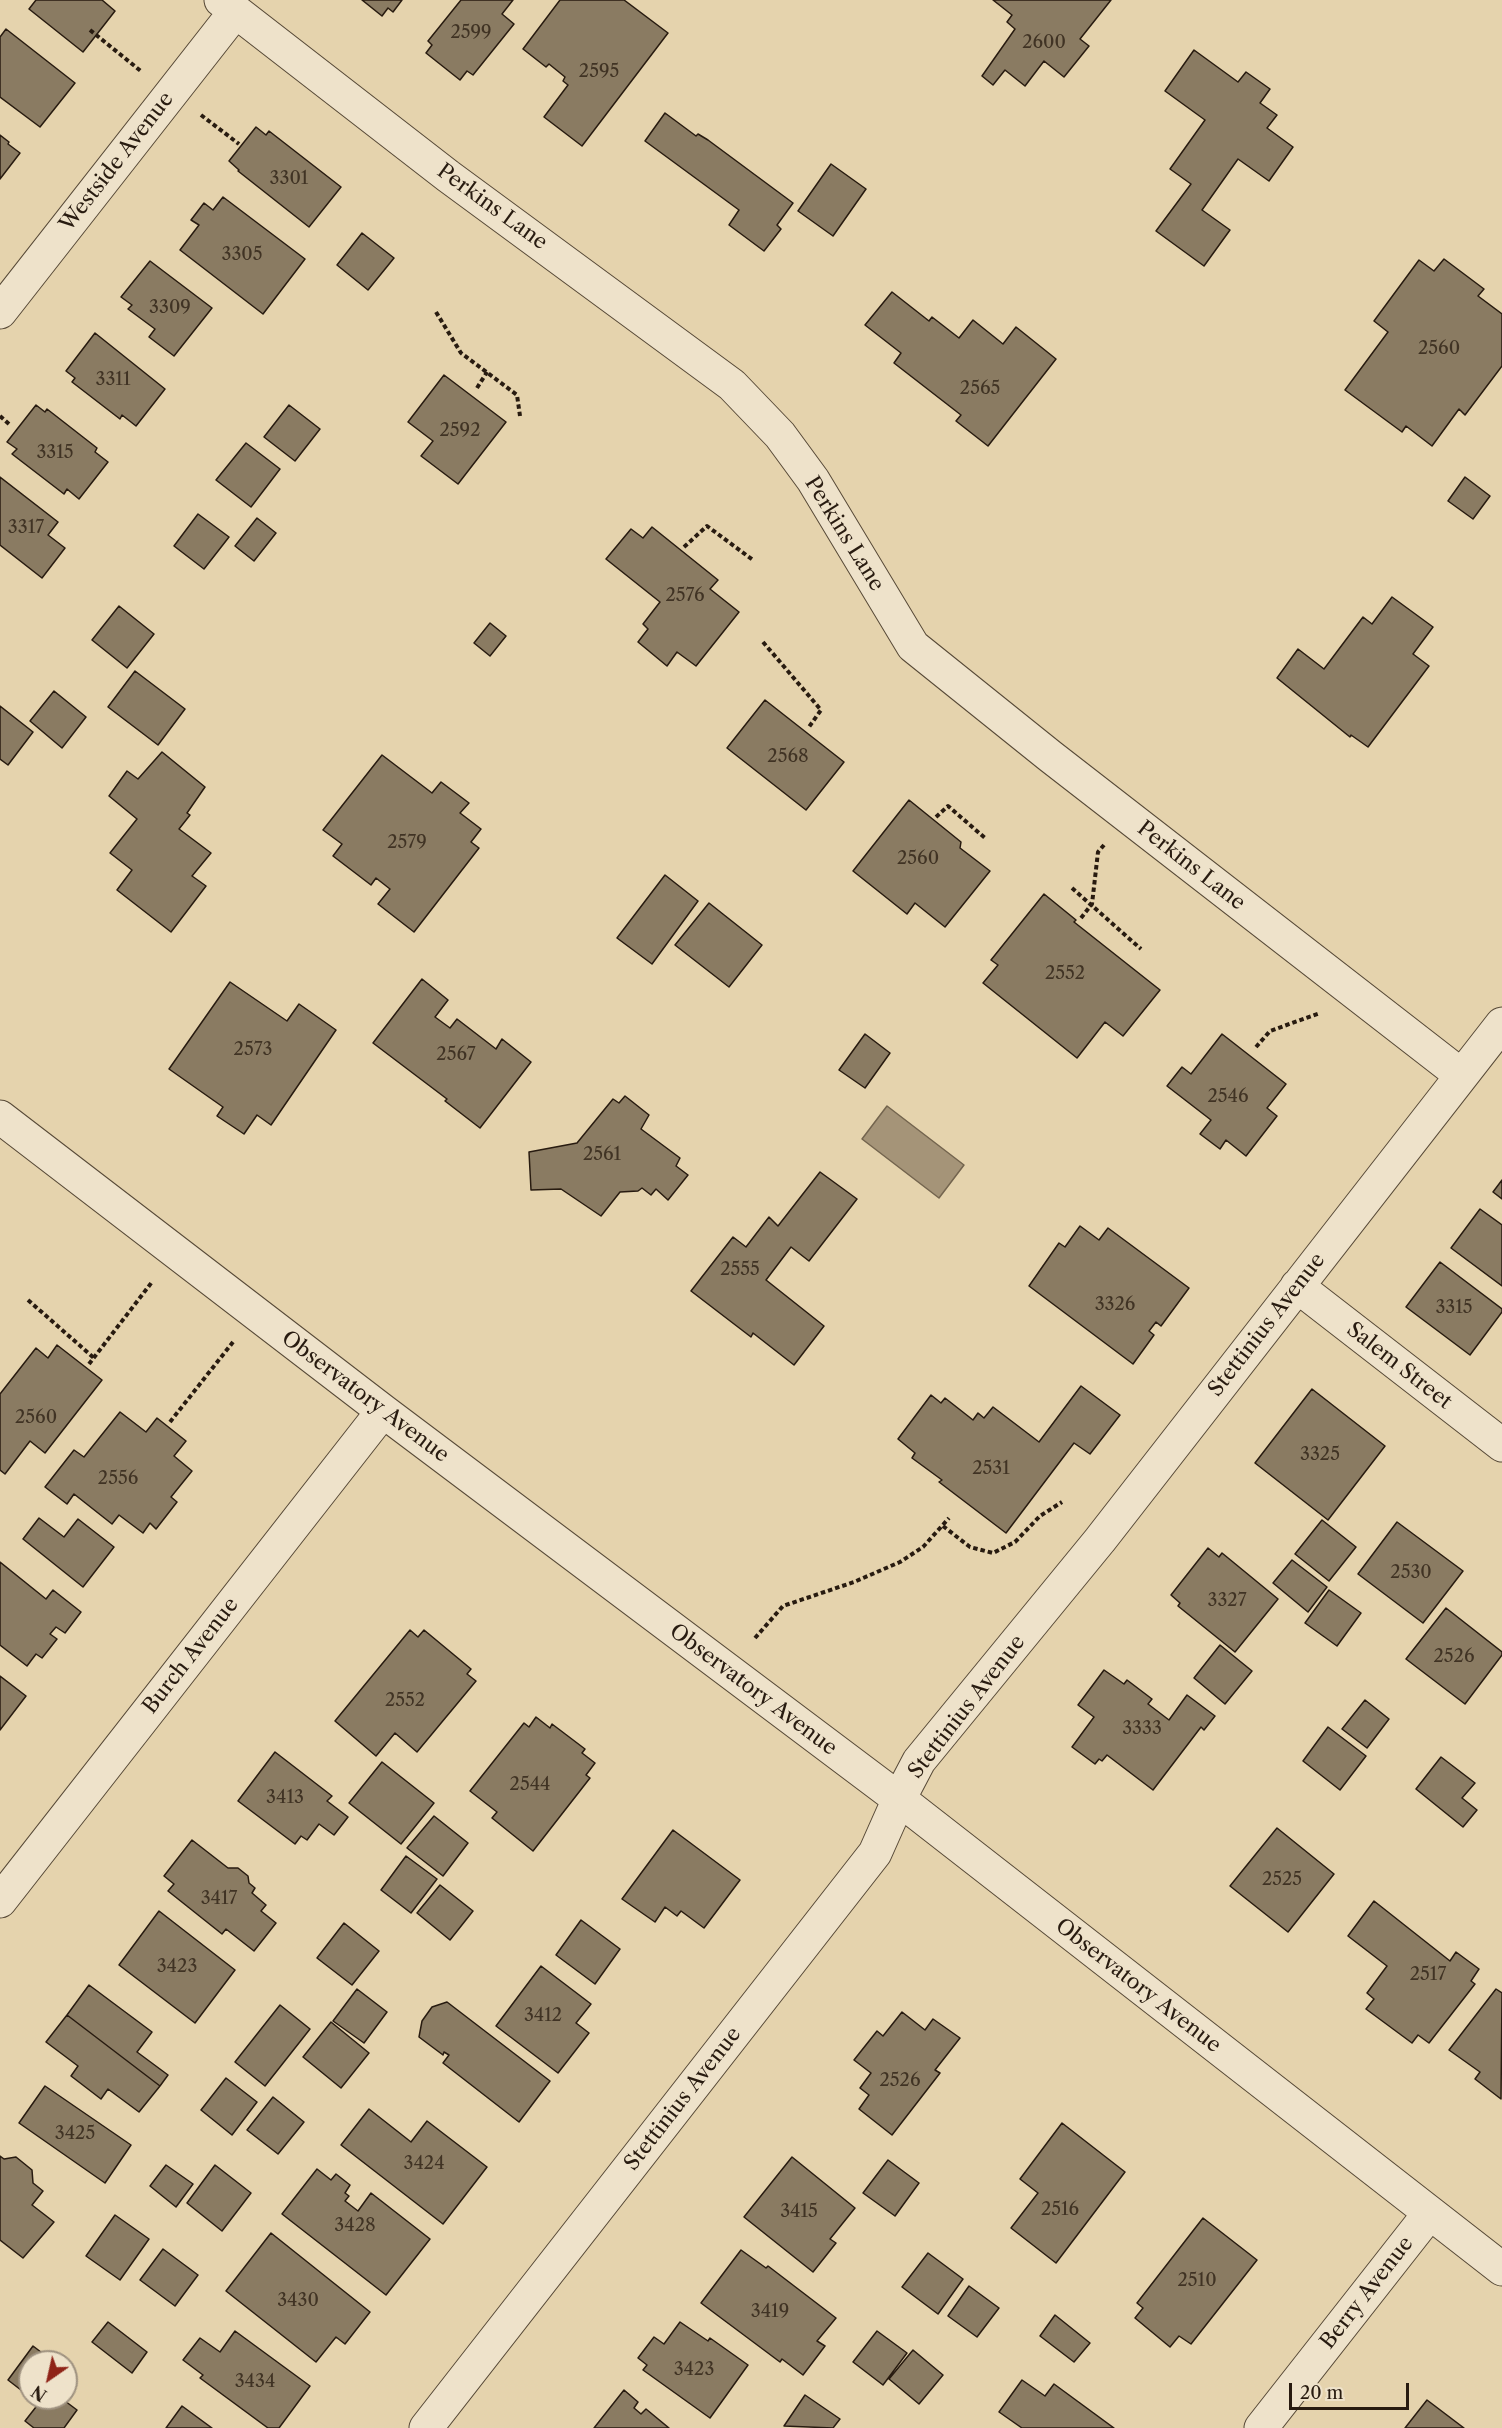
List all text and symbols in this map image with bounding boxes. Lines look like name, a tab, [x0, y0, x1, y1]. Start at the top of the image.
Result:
house number: 2599	[450, 22, 492, 44]
house number: 2600	[1022, 32, 1066, 54]
house number: 2595	[579, 61, 619, 83]
street label: Westside Avenue	[55, 87, 179, 237]
street label: Perkins Lane	[432, 159, 552, 255]
house number: 3301	[270, 168, 308, 190]
house number: 3305	[221, 244, 263, 266]
house number: 3309	[149, 297, 191, 319]
house number: 2560	[1418, 338, 1460, 360]
house number: 3311	[96, 369, 130, 391]
house number: 2565	[960, 378, 1000, 400]
house number: 2592	[439, 420, 481, 442]
house number: 3315	[36, 442, 74, 464]
street label: Perkins Lane	[799, 472, 889, 596]
house number: 3317	[8, 517, 44, 539]
house number: 2576	[665, 585, 705, 607]
house number: 2568	[767, 746, 809, 768]
street label: Perkins Lane	[1132, 816, 1250, 916]
house number: 2579	[387, 832, 427, 854]
house number: 2560	[897, 848, 939, 870]
house number: 2552	[1045, 963, 1085, 985]
house number: 2573	[234, 1039, 272, 1061]
house number: 2567	[436, 1044, 476, 1066]
house number: 2546	[1207, 1086, 1249, 1108]
house number: 2561	[583, 1144, 621, 1166]
street label: Stettinius Avenue	[1203, 1248, 1331, 1402]
house number: 2555	[720, 1259, 760, 1281]
house number: 3326	[1095, 1294, 1135, 1316]
house number: 3315	[1435, 1297, 1473, 1319]
street label: Salem Street	[1342, 1317, 1456, 1415]
street label: Observatory Avenue	[276, 1326, 454, 1468]
house number: 2560	[15, 1407, 57, 1429]
house number: 3325	[1300, 1444, 1340, 1466]
house number: 2531	[972, 1458, 1010, 1480]
house number: 2556	[98, 1468, 138, 1490]
house number: 2530	[1390, 1562, 1432, 1584]
house number: 3327	[1207, 1590, 1247, 1612]
street label: Burch Avenue	[138, 1593, 244, 1719]
street label: Observatory Avenue	[664, 1619, 842, 1761]
street label: Stettinius Avenue	[903, 1630, 1031, 1784]
house number: 2526	[1433, 1646, 1475, 1668]
house number: 2552	[385, 1690, 425, 1712]
house number: 3333	[1122, 1718, 1162, 1740]
house number: 2544	[510, 1774, 550, 1796]
house number: 3413	[266, 1787, 304, 1809]
house number: 2525	[1262, 1869, 1302, 1891]
house number: 3417	[201, 1888, 237, 1910]
street label: Observatory Avenue	[1050, 1914, 1226, 2058]
house number: 3423	[157, 1956, 197, 1978]
house number: 2517	[1410, 1964, 1446, 1986]
house number: 3412	[524, 2005, 562, 2027]
street label: Stettinius Avenue	[619, 2022, 747, 2176]
house number: 2526	[879, 2070, 921, 2092]
house number: 3425	[55, 2123, 95, 2145]
house number: 3424	[403, 2153, 445, 2175]
house number: 2516	[1041, 2199, 1079, 2221]
house number: 3415	[780, 2201, 818, 2223]
house number: 3428	[334, 2215, 376, 2237]
street label: Berry Avenue	[1315, 2232, 1419, 2354]
house number: 2510	[1177, 2270, 1217, 2292]
house number: 3430	[277, 2290, 319, 2312]
house number: 3419	[751, 2301, 789, 2323]
north arrow	[18, 2350, 78, 2410]
house number: 3423	[674, 2359, 714, 2381]
house number: 3434	[235, 2371, 275, 2393]
scale bar	[1292, 2371, 1412, 2409]
text: N	[28, 2381, 50, 2405]
text: 20 m	[1300, 2382, 1343, 2404]

